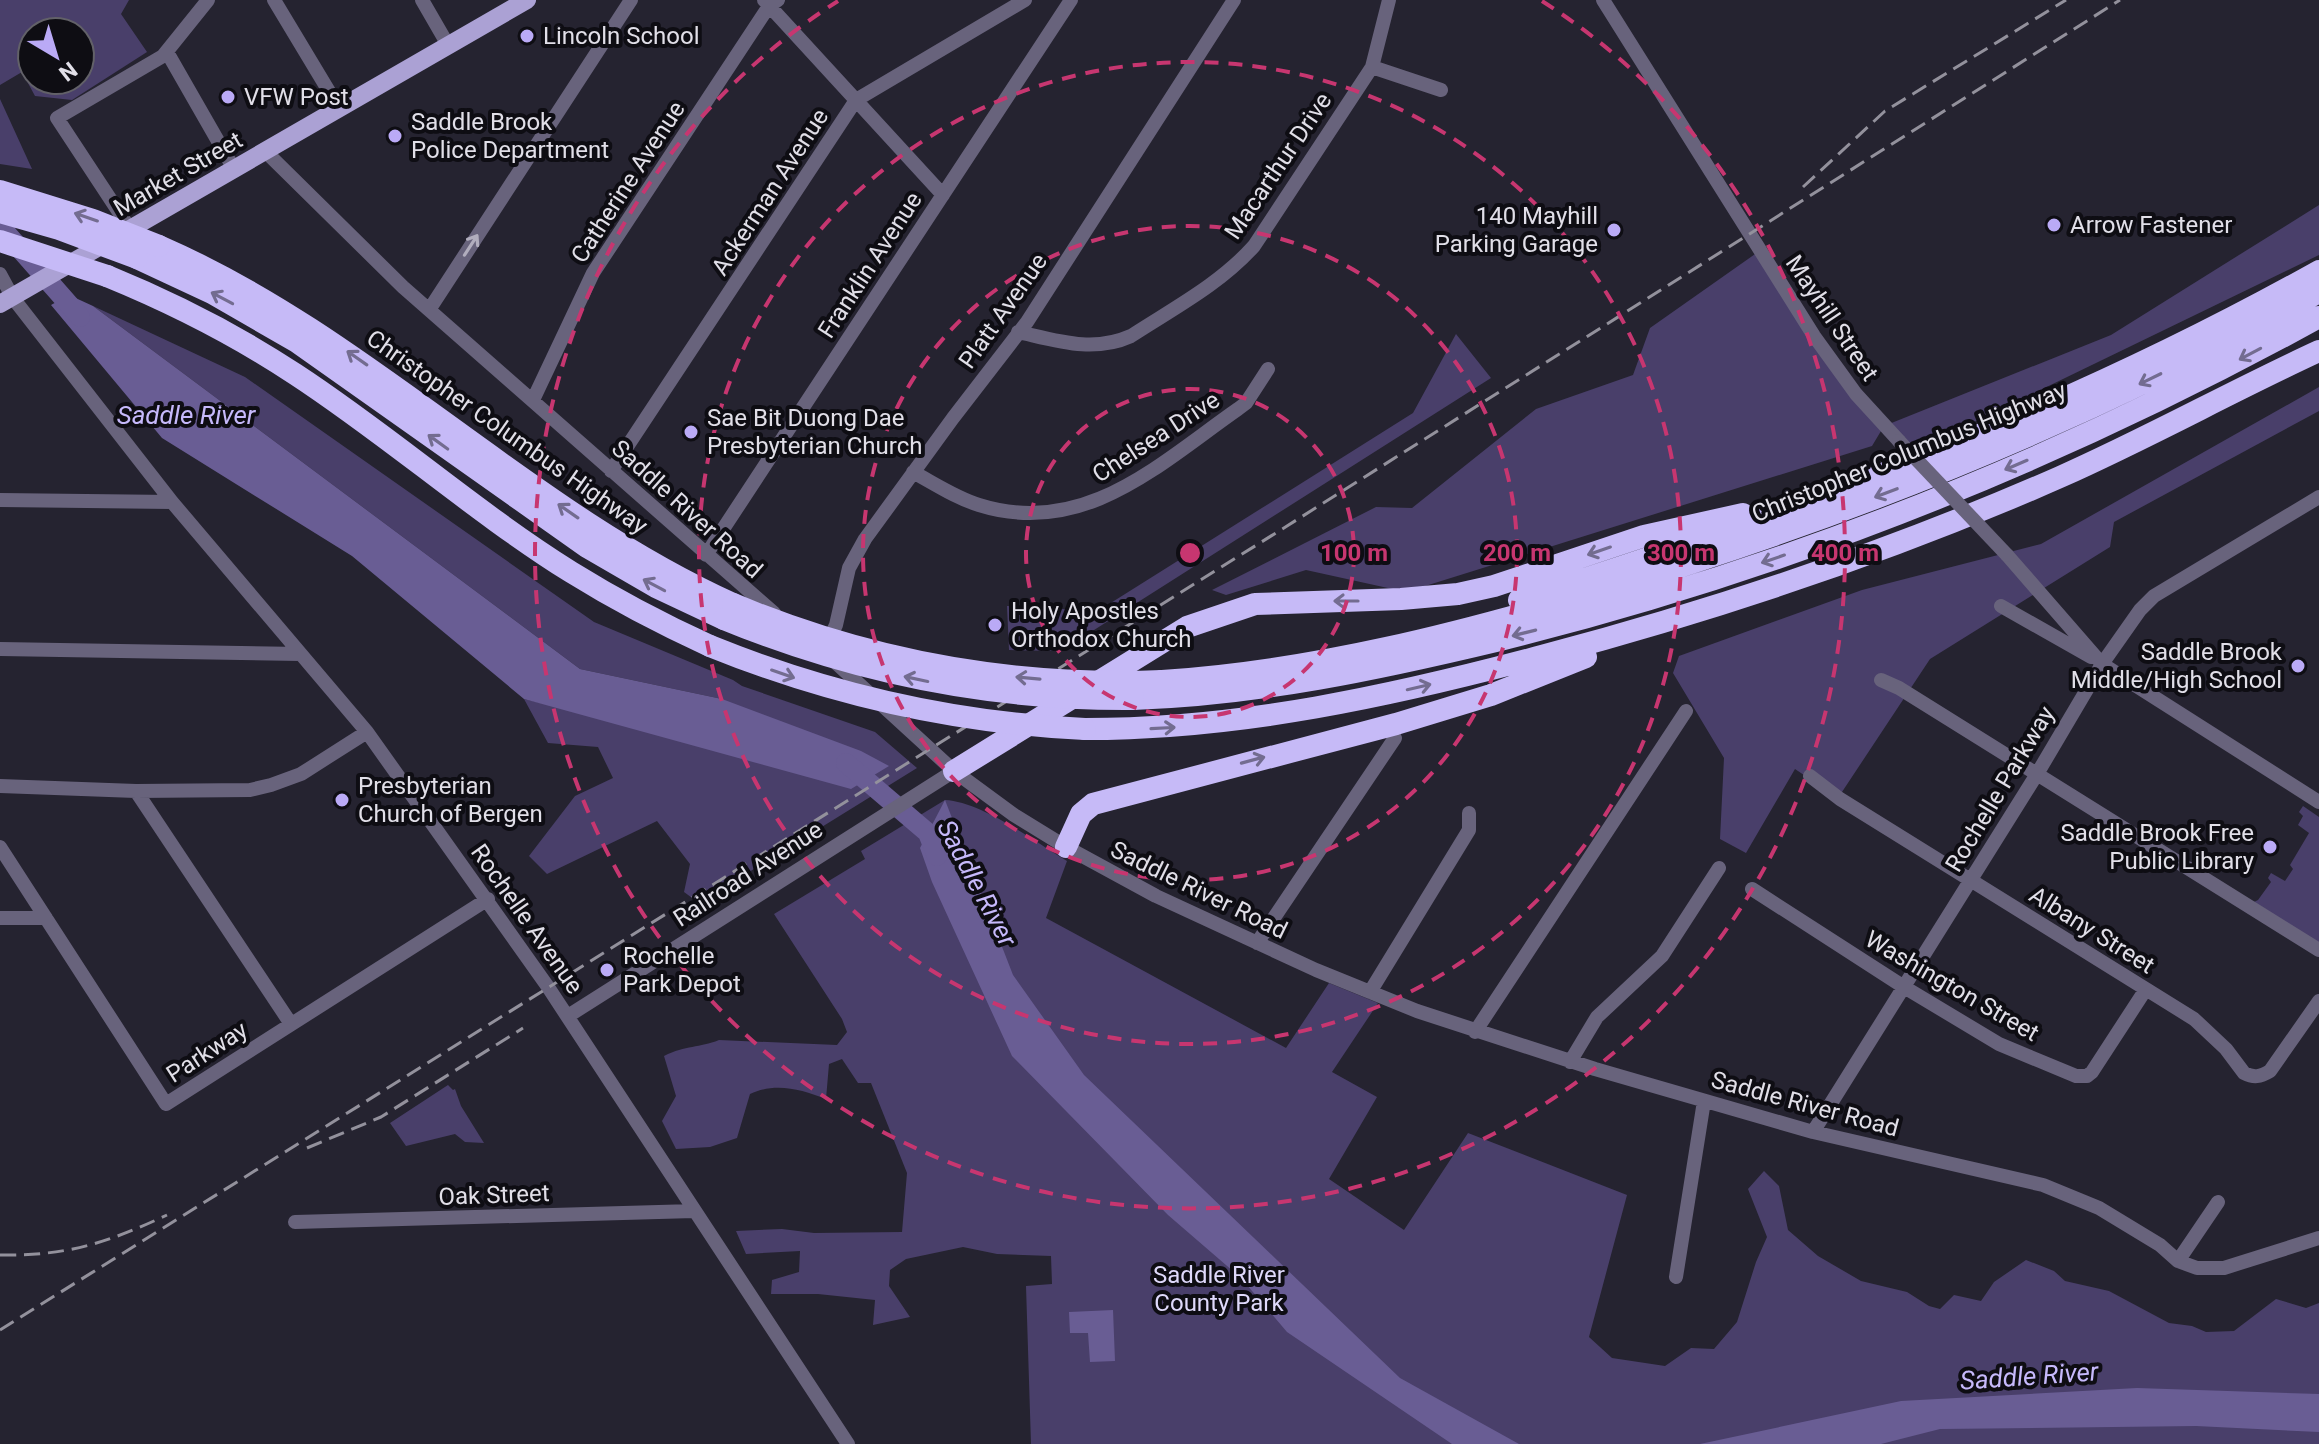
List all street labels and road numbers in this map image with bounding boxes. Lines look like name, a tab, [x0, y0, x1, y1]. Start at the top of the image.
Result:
street label: Macarthur Drive	[1219, 87, 1337, 245]
street label: Catherine Avenue	[565, 96, 691, 268]
street label: Ackerman Avenue	[706, 104, 834, 280]
street label: Market Street	[109, 126, 247, 222]
street label: Franklin Avenue	[812, 187, 928, 343]
street label: Platt Avenue	[953, 248, 1053, 374]
street label: Mayhill Street	[1780, 250, 1884, 386]
street label: Christopher Columbus Highway	[361, 324, 653, 540]
street label: Christopher Columbus Highway	[1748, 376, 2071, 528]
street label: Chelsea Drive	[1087, 386, 1225, 488]
street label: Saddle River Road	[606, 434, 768, 584]
street label: Rochelle Parkway	[1940, 701, 2061, 877]
street label: Railroad Avenue	[668, 815, 828, 933]
street label: Saddle River Road	[1106, 835, 1292, 945]
street label: Rochelle Avenue	[465, 839, 589, 999]
street label: Albany Street	[2024, 881, 2160, 980]
street label: Washington Street	[1860, 925, 2044, 1047]
street label: Parkway	[161, 1015, 253, 1088]
street label: Saddle River Road	[1708, 1066, 1902, 1142]
street label: Oak Street	[438, 1179, 550, 1211]

